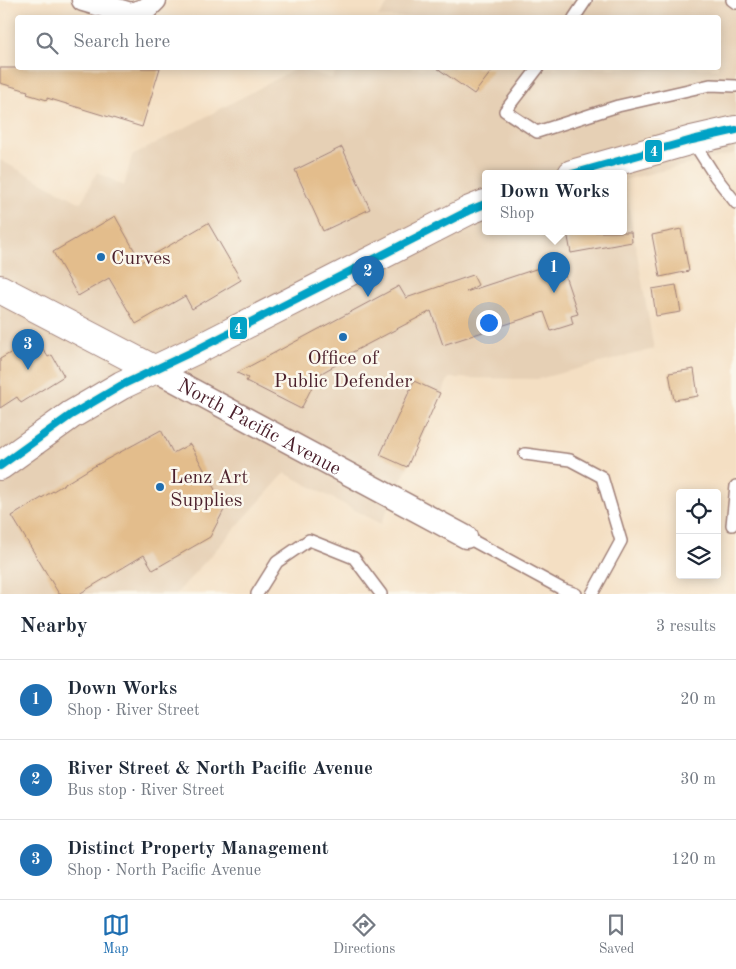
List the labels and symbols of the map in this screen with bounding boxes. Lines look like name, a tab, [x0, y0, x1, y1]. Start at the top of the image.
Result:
line badge: 4	[644, 139, 663, 163]
text: 4	[650, 145, 658, 159]
place label: Curves	[111, 249, 171, 269]
marker: Curves	[95, 251, 107, 263]
pin: 1	[538, 252, 570, 293]
pin: 2	[352, 256, 384, 297]
your location	[476, 310, 502, 336]
line badge: 4	[229, 316, 248, 340]
text: 4	[234, 322, 242, 336]
pin: 3	[12, 329, 44, 370]
marker: Office of Public Defender	[337, 331, 349, 343]
place label: Office of Public Defender	[274, 349, 412, 392]
street label: North Pacific Avenue	[174, 376, 344, 480]
place label: Lenz Art Supplies	[170, 468, 248, 511]
marker: Lenz Art Supplies	[154, 481, 166, 493]

